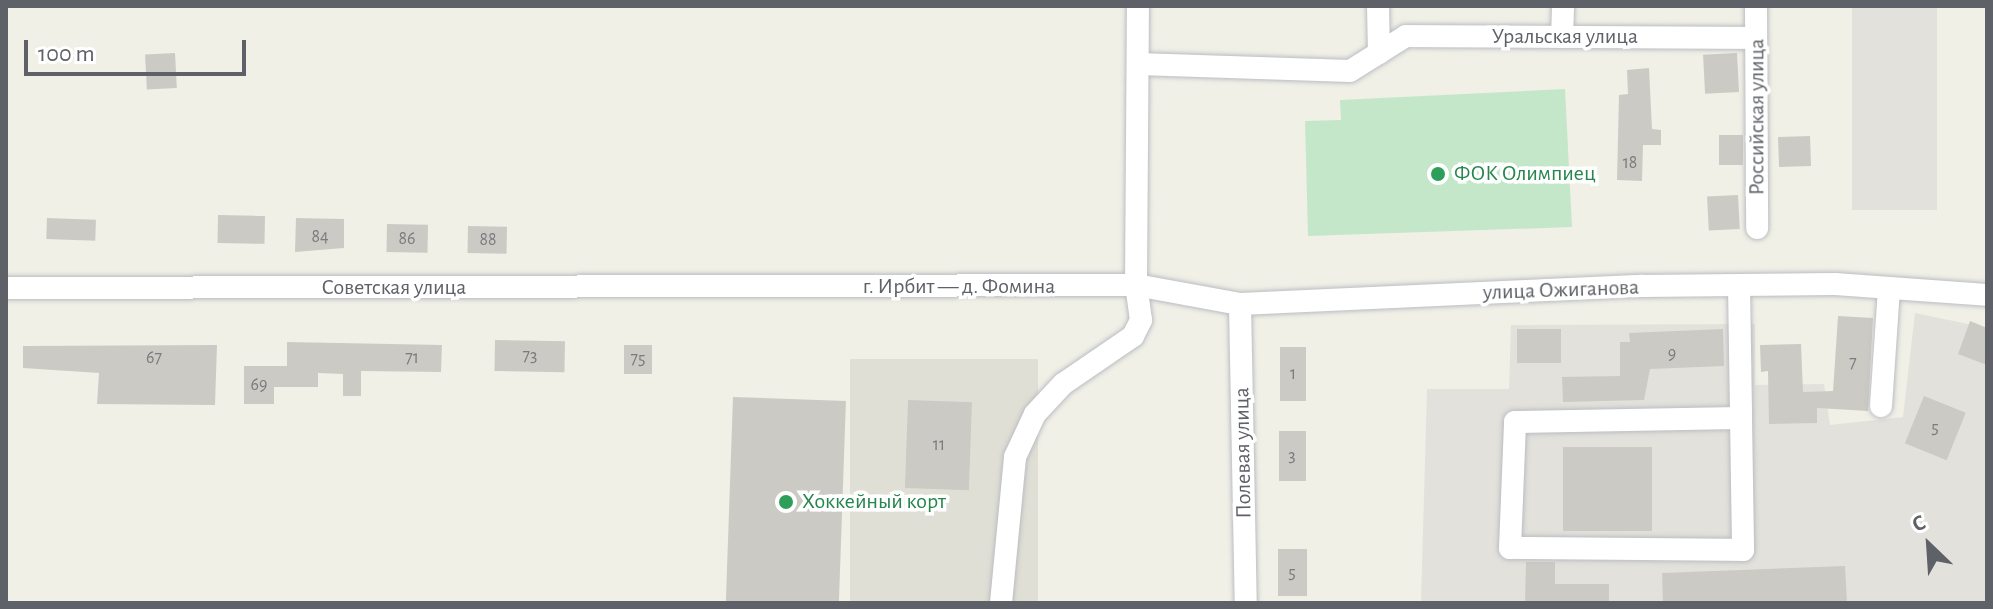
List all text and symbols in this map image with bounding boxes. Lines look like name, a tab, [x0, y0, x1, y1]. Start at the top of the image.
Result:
scale bar	[28, 24, 250, 74]
street label: Уральская улица	[1492, 24, 1638, 50]
street label: Российская улица	[1744, 39, 1770, 195]
text: 100 m	[38, 42, 95, 66]
house number: 18	[1623, 152, 1637, 174]
place label: ФОК Олимпиец	[1454, 161, 1596, 187]
marker: ФОК Олимпиец	[1429, 165, 1447, 183]
house number: 84	[311, 226, 329, 248]
house number: 86	[399, 228, 415, 250]
house number: 88	[479, 229, 497, 251]
street label: г. Ирбит — д. Фомина	[863, 274, 1055, 300]
street label: улица Ожиганова	[1482, 274, 1640, 306]
street label: Советская улица	[322, 275, 466, 301]
house number: 9	[1668, 343, 1676, 365]
house number: 73	[523, 345, 537, 367]
house number: 67	[146, 347, 162, 369]
house number: 71	[405, 347, 419, 369]
house number: 75	[630, 348, 646, 370]
house number: 7	[1849, 352, 1857, 374]
house number: 1	[1290, 363, 1296, 385]
house number: 69	[251, 374, 267, 396]
street label: Полевая улица	[1229, 387, 1257, 519]
house number: 5	[1931, 417, 1939, 439]
house number: 11	[933, 434, 945, 456]
house number: 3	[1288, 445, 1296, 467]
place label: Хоккейный корт	[802, 489, 946, 515]
marker: Хоккейный корт	[777, 493, 795, 511]
north arrow	[1889, 505, 1969, 585]
text: С	[1909, 511, 1929, 536]
house number: 5	[1288, 562, 1296, 584]

